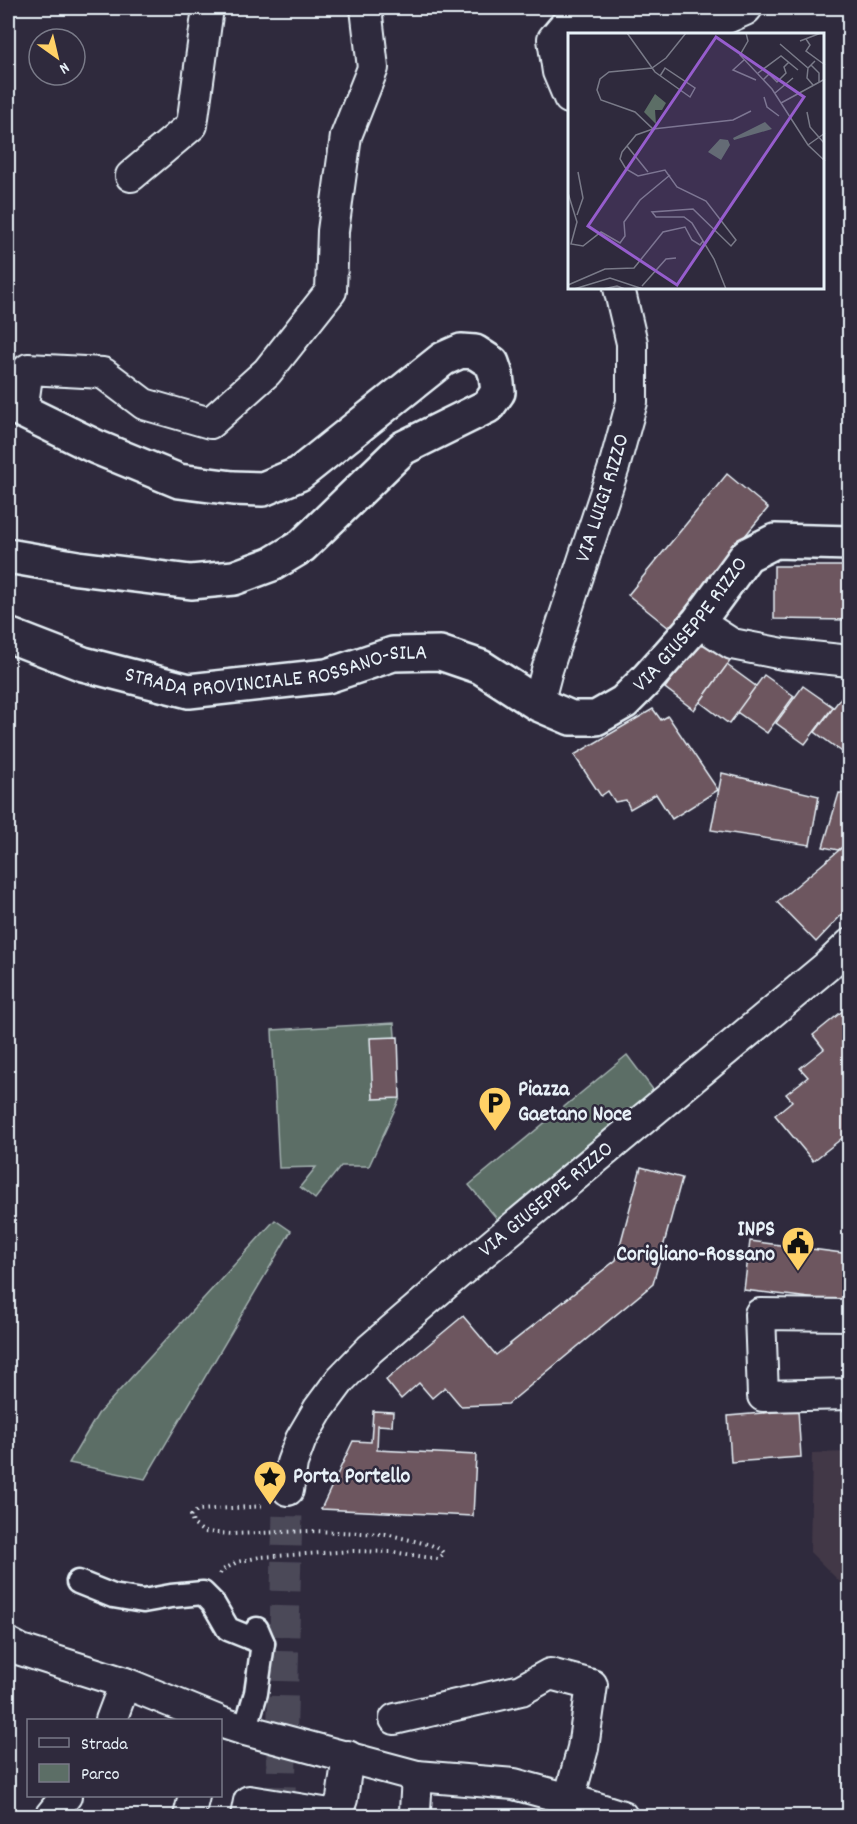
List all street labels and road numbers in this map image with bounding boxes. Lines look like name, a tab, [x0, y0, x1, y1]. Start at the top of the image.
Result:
street label: VIA LUIGI RIZZO	[568, 430, 638, 567]
street label: VIA GIUSEPPE RIZZO	[626, 551, 756, 700]
street label: STRADA PROVINCIALE ROSSANO-SILA	[121, 638, 427, 707]
street label: VIA GIUSEPPE RIZZO	[472, 1134, 621, 1265]

